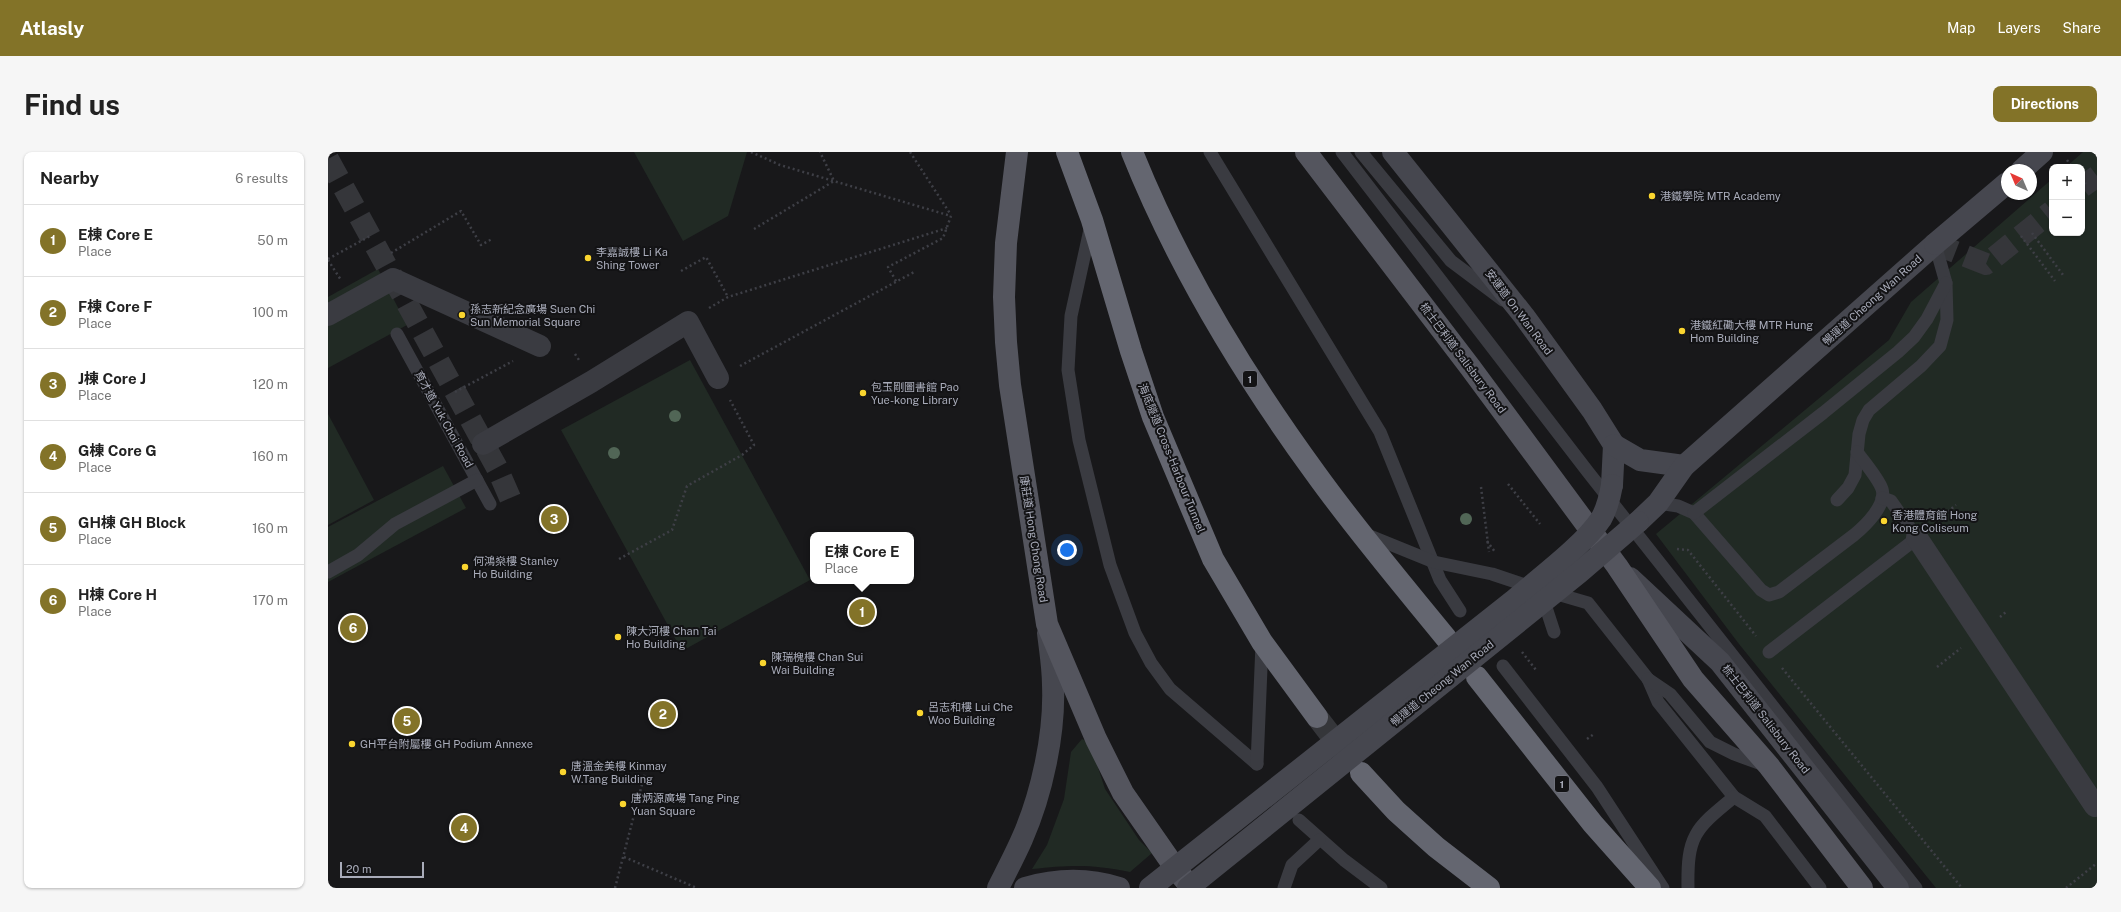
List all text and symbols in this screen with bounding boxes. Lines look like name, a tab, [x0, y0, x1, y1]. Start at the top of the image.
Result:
text: Atlasly	[20, 17, 84, 39]
text: Map	[1947, 20, 1975, 36]
text: Layers	[1997, 20, 2041, 36]
text: Share	[2063, 20, 2101, 36]
button: Directions	[1993, 86, 2097, 122]
text: Find us	[24, 88, 120, 121]
north arrow	[2001, 164, 2037, 200]
map controls	[2049, 164, 2085, 236]
button: +	[2049, 164, 2085, 200]
text: Nearby	[40, 168, 99, 188]
text: 6 results	[235, 171, 288, 186]
place label: 港鐵學院 MTR Academy	[1660, 190, 1781, 202]
marker: 港鐵學院 MTR Academy	[1647, 191, 1657, 201]
button: −	[2049, 200, 2085, 236]
text: E棟 Core E	[78, 226, 153, 243]
text: 1	[50, 233, 56, 248]
text: 50 m	[257, 233, 288, 248]
text: Place	[78, 244, 112, 259]
place label: 李嘉誠樓 Li Ka Shing Tower	[596, 246, 668, 271]
street label: 暢運道 Cheong Wan Road	[1820, 252, 1924, 348]
marker: 李嘉誠樓 Li Ka Shing Tower	[583, 253, 593, 263]
street label: 安運道 On Wan Road	[1483, 267, 1555, 357]
text: F棟 Core F	[78, 298, 152, 315]
street label: 梳士巴利道 Salisbury Road	[1418, 301, 1508, 415]
place label: 孫志新紀念廣場 Suen Chi Sun Memorial Square	[470, 303, 595, 328]
text: 2	[49, 305, 57, 320]
text: 100 m	[252, 305, 288, 320]
marker: 孫志新紀念廣場 Suen Chi Sun Memorial Square	[457, 310, 467, 320]
text: Place	[78, 316, 112, 331]
place label: 港鐵紅磡大樓 MTR Hung Hom Building	[1690, 319, 1813, 344]
marker: 港鐵紅磡大樓 MTR Hung Hom Building	[1677, 326, 1687, 336]
street label: 育才道 Yuk Choi Road	[412, 369, 476, 469]
text: J棟 Core J	[78, 370, 146, 387]
road number: 1	[1243, 371, 1257, 387]
text: 3	[49, 377, 57, 392]
text: 120 m	[253, 377, 288, 392]
place label: 包玉剛圖書館 Pao Yue-kong Library	[871, 381, 959, 406]
street label: 海底隧道 Cross-Harbour Tunnel	[1136, 382, 1208, 534]
text: Place	[78, 388, 112, 403]
marker: 包玉剛圖書館 Pao Yue-kong Library	[858, 388, 868, 398]
text: G棟 Core G	[78, 442, 157, 459]
text: 4	[49, 449, 57, 464]
text: 160 m	[252, 449, 288, 464]
text: Place	[78, 460, 112, 475]
street label: 康莊道 Hong Chong Road	[1018, 475, 1050, 603]
pin: 3	[541, 504, 567, 534]
place label: 香港體育館 Hong Kong Coliseum	[1892, 509, 1978, 534]
text: GH棟 GH Block	[78, 514, 186, 531]
marker: 香港體育館 Hong Kong Coliseum	[1879, 516, 1889, 526]
text: 5	[49, 521, 57, 536]
text: 160 m	[252, 521, 288, 536]
text: Place	[78, 532, 112, 547]
popup	[810, 532, 914, 584]
your location	[1057, 540, 1077, 560]
text: E棟 Core E	[825, 543, 900, 560]
place label: 何鴻燊樓 Stanley Ho Building	[473, 555, 559, 580]
text: Place	[825, 561, 858, 576]
marker: 何鴻燊樓 Stanley Ho Building	[460, 562, 470, 572]
text: H棟 Core H	[78, 586, 157, 603]
text: 6	[49, 593, 57, 608]
text: 170 m	[253, 593, 288, 608]
pin: 1	[849, 597, 875, 627]
text: Place	[78, 604, 112, 619]
pin: 6	[340, 613, 366, 643]
place label: 陳大河樓 Chan Tai Ho Building	[626, 625, 716, 650]
marker: 陳大河樓 Chan Tai Ho Building	[613, 632, 623, 642]
street label: 暢運道 Cheong Wan Road	[1388, 638, 1496, 728]
place label: 陳瑞槐樓 Chan Sui Wai Building	[771, 651, 863, 676]
marker: 陳瑞槐樓 Chan Sui Wai Building	[758, 658, 768, 668]
street label: 梳士巴利道 Salisbury Road	[1720, 662, 1812, 776]
pin: 2	[650, 699, 676, 729]
place label: 呂志和樓 Lui Che Woo Building	[928, 701, 1013, 726]
pin: 5	[394, 706, 420, 736]
marker: 呂志和樓 Lui Che Woo Building	[915, 708, 925, 718]
place label: GH平台附屬樓 GH Podium Annexe	[360, 738, 533, 750]
marker: GH平台附屬樓 GH Podium Annexe	[347, 739, 357, 749]
place label: 唐溫金美樓 Kinmay W.Tang Building	[571, 760, 667, 785]
marker: 唐溫金美樓 Kinmay W.Tang Building	[558, 767, 568, 777]
road number: 1	[1555, 776, 1569, 792]
place label: 唐炳源廣場 Tang Ping Yuan Square	[631, 792, 740, 817]
marker: 唐炳源廣場 Tang Ping Yuan Square	[618, 799, 628, 809]
pin: 4	[451, 813, 477, 843]
scale bar	[340, 860, 424, 879]
text: 20 m	[346, 863, 371, 875]

